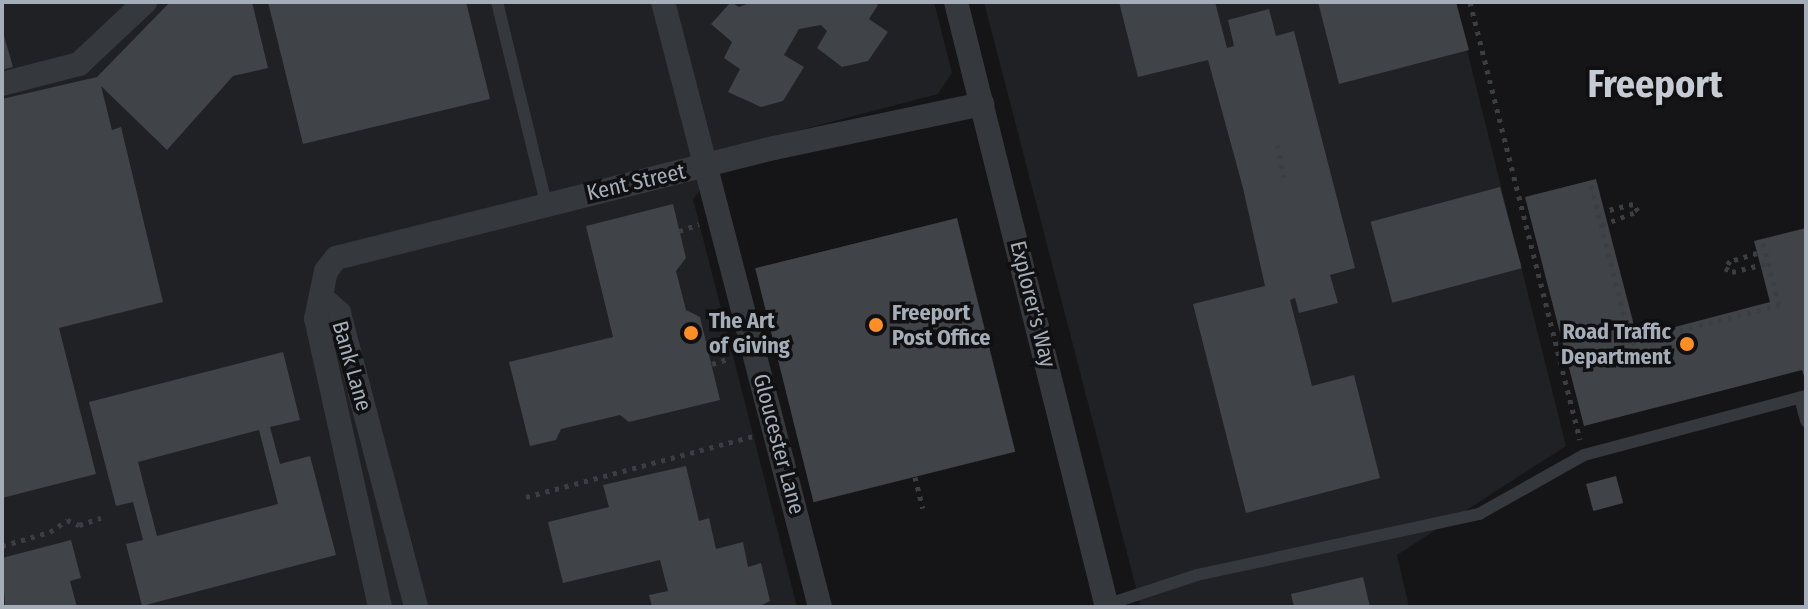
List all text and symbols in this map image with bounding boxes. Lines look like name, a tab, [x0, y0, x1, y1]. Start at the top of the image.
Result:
district label: Freeport	[1587, 62, 1723, 108]
street label: Kent Street	[584, 158, 688, 206]
street label: Explorer's Way	[1005, 238, 1061, 370]
place label: Freeport Post Office	[892, 299, 990, 350]
place label: The Art of Giving	[709, 307, 790, 358]
marker: Freeport Post Office	[867, 316, 885, 334]
street label: Bank Lane	[327, 318, 377, 414]
place label: Road Traffic Department	[1561, 318, 1671, 370]
marker: The Art of Giving	[680, 322, 702, 344]
marker: Road Traffic Department	[1678, 335, 1696, 353]
street label: Gloucester Lane	[748, 371, 810, 517]

